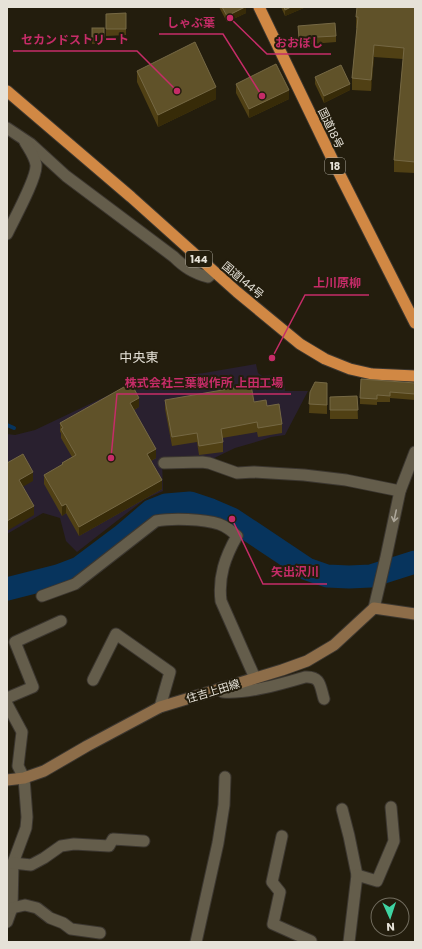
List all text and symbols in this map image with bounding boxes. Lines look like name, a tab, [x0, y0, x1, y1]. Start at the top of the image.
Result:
callout: しゃぶ葉	[159, 10, 223, 34]
text: しゃぶ葉	[167, 14, 215, 31]
callout: セカンドストリート	[13, 27, 137, 51]
callout: おおぼし	[267, 30, 331, 54]
text: セカンドストリート	[21, 31, 129, 48]
text: おおぼし	[275, 34, 323, 51]
street label: 国道18号	[314, 105, 348, 151]
road number: 18	[325, 158, 345, 174]
road number: 144	[186, 251, 212, 267]
street label: 国道144号	[219, 258, 267, 302]
callout: 上川原柳	[305, 271, 369, 295]
text: 上川原柳	[313, 274, 361, 291]
district label: 中央東	[119, 348, 159, 367]
callout: 株式会社三葉製作所 上田工場	[117, 370, 291, 394]
text: 株式会社三葉製作所 上田工場	[125, 374, 283, 391]
one-way arrow	[390, 509, 398, 522]
callout: 矢出沢川	[263, 560, 327, 584]
text: 矢出沢川	[271, 563, 319, 580]
street label: 住吉上田線	[184, 675, 242, 707]
north arrow	[370, 897, 410, 937]
text: N	[386, 919, 395, 935]

